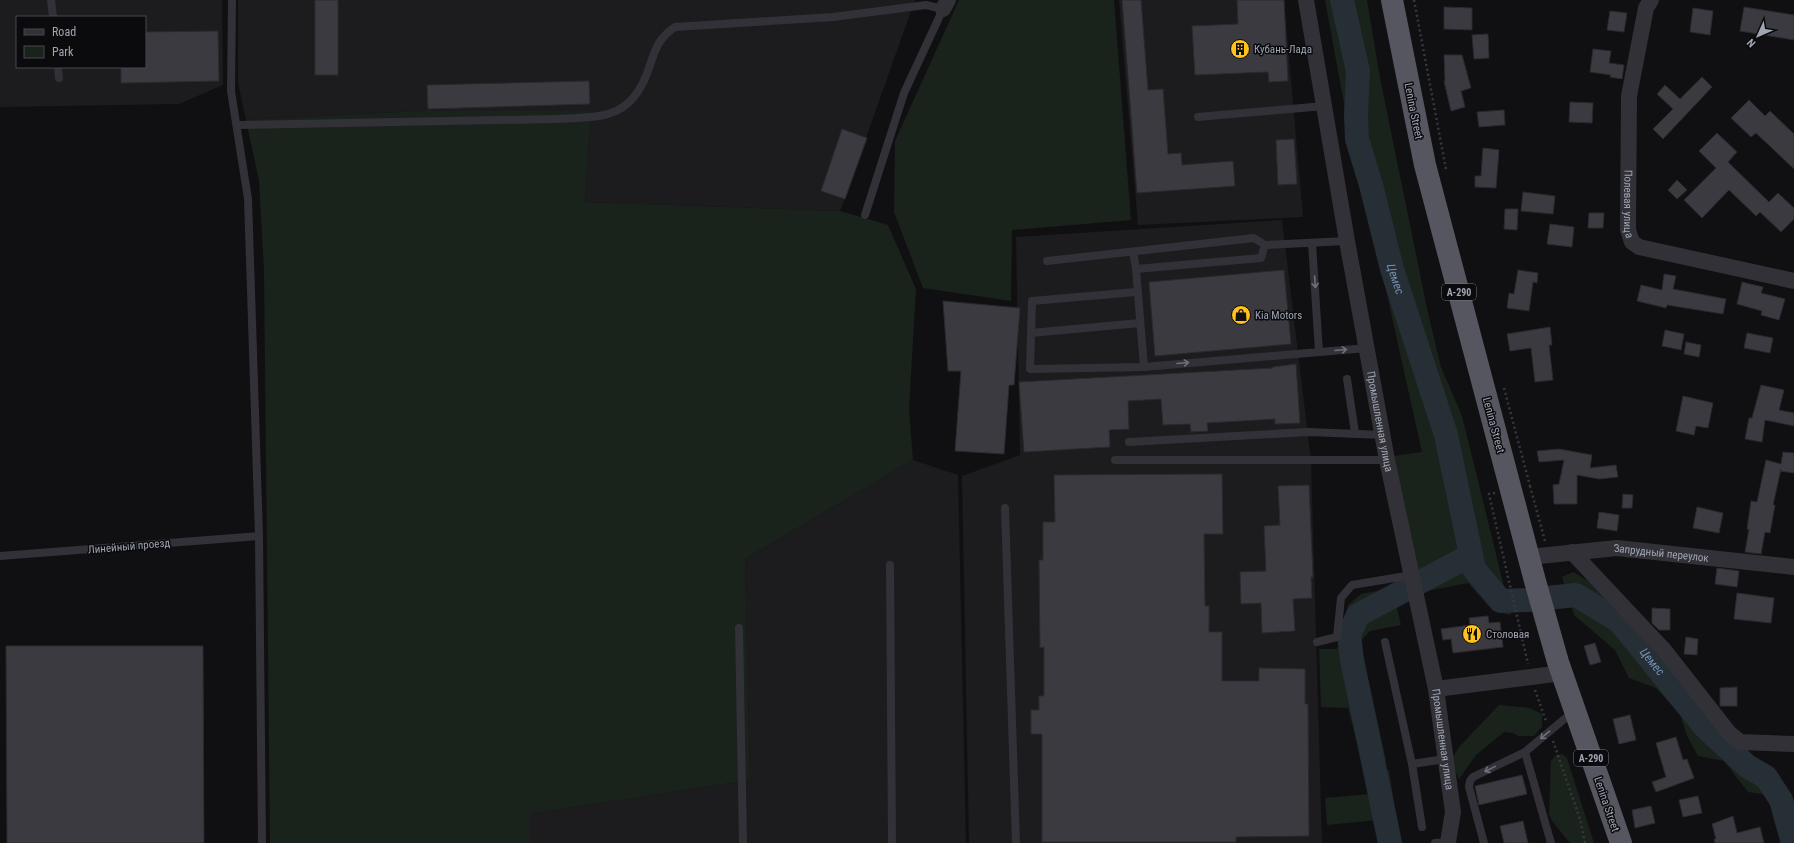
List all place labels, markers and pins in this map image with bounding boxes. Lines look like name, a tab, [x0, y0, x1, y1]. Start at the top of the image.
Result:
building icon: Кубань-Лада	[1229, 38, 1251, 60]
place label: Кубань-Лада	[1254, 43, 1312, 56]
shop icon: Kia Motors	[1230, 304, 1252, 326]
place label: Kia Motors	[1255, 309, 1302, 322]
restaurant icon: Столовая	[1461, 623, 1483, 645]
place label: Столовая	[1486, 628, 1529, 641]

